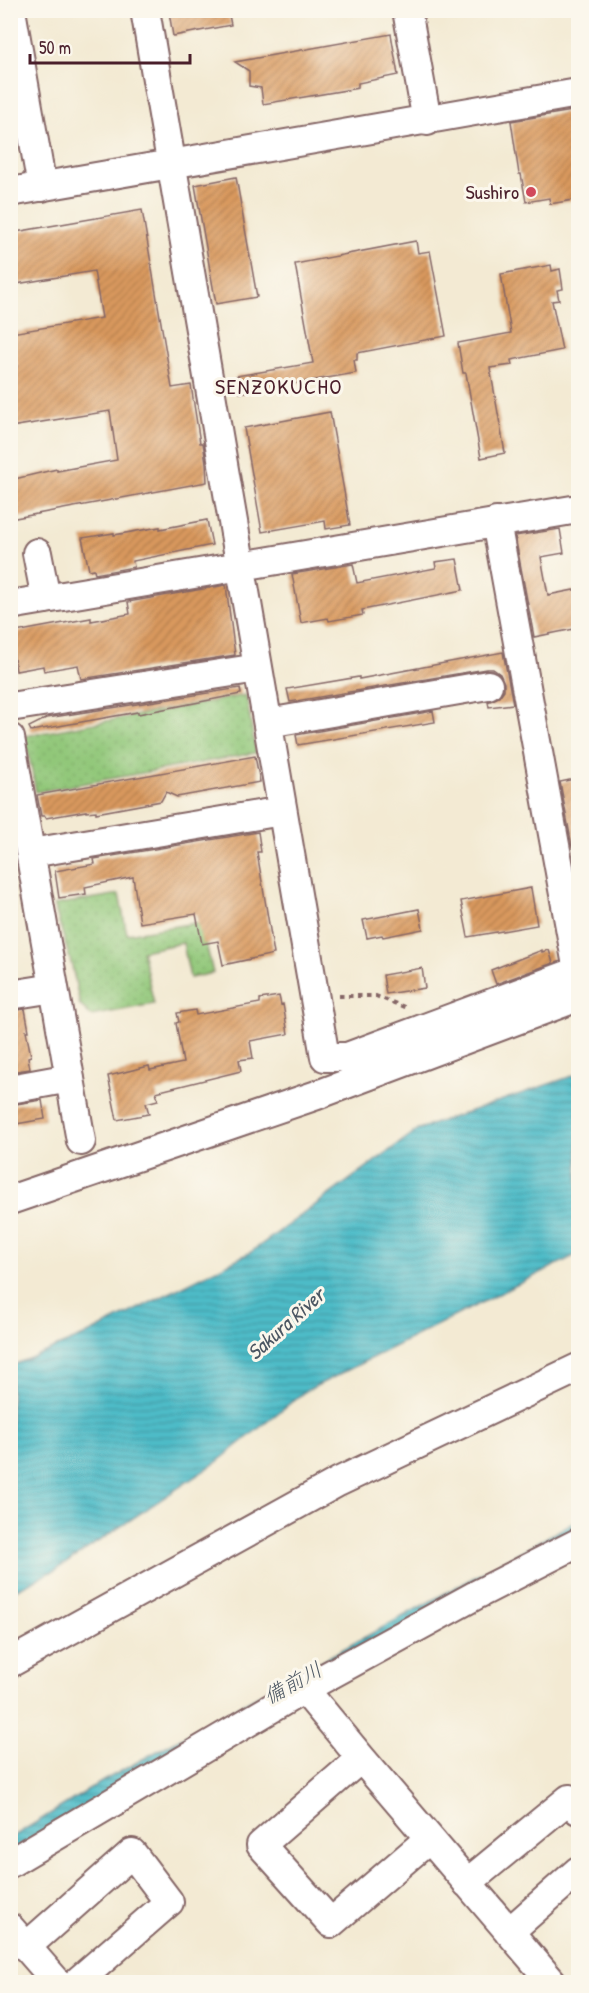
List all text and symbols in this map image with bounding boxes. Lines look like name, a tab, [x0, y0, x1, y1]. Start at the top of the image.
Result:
scale bar	[30, 27, 190, 65]
text: 50 m	[39, 35, 71, 60]
place label: Sushiro	[465, 178, 519, 205]
marker: Sushiro	[524, 185, 538, 199]
district label: SENZOKUCHO	[215, 371, 343, 401]
water label: Sakura River	[241, 1279, 333, 1366]
water label: 備前川	[258, 1655, 327, 1711]

